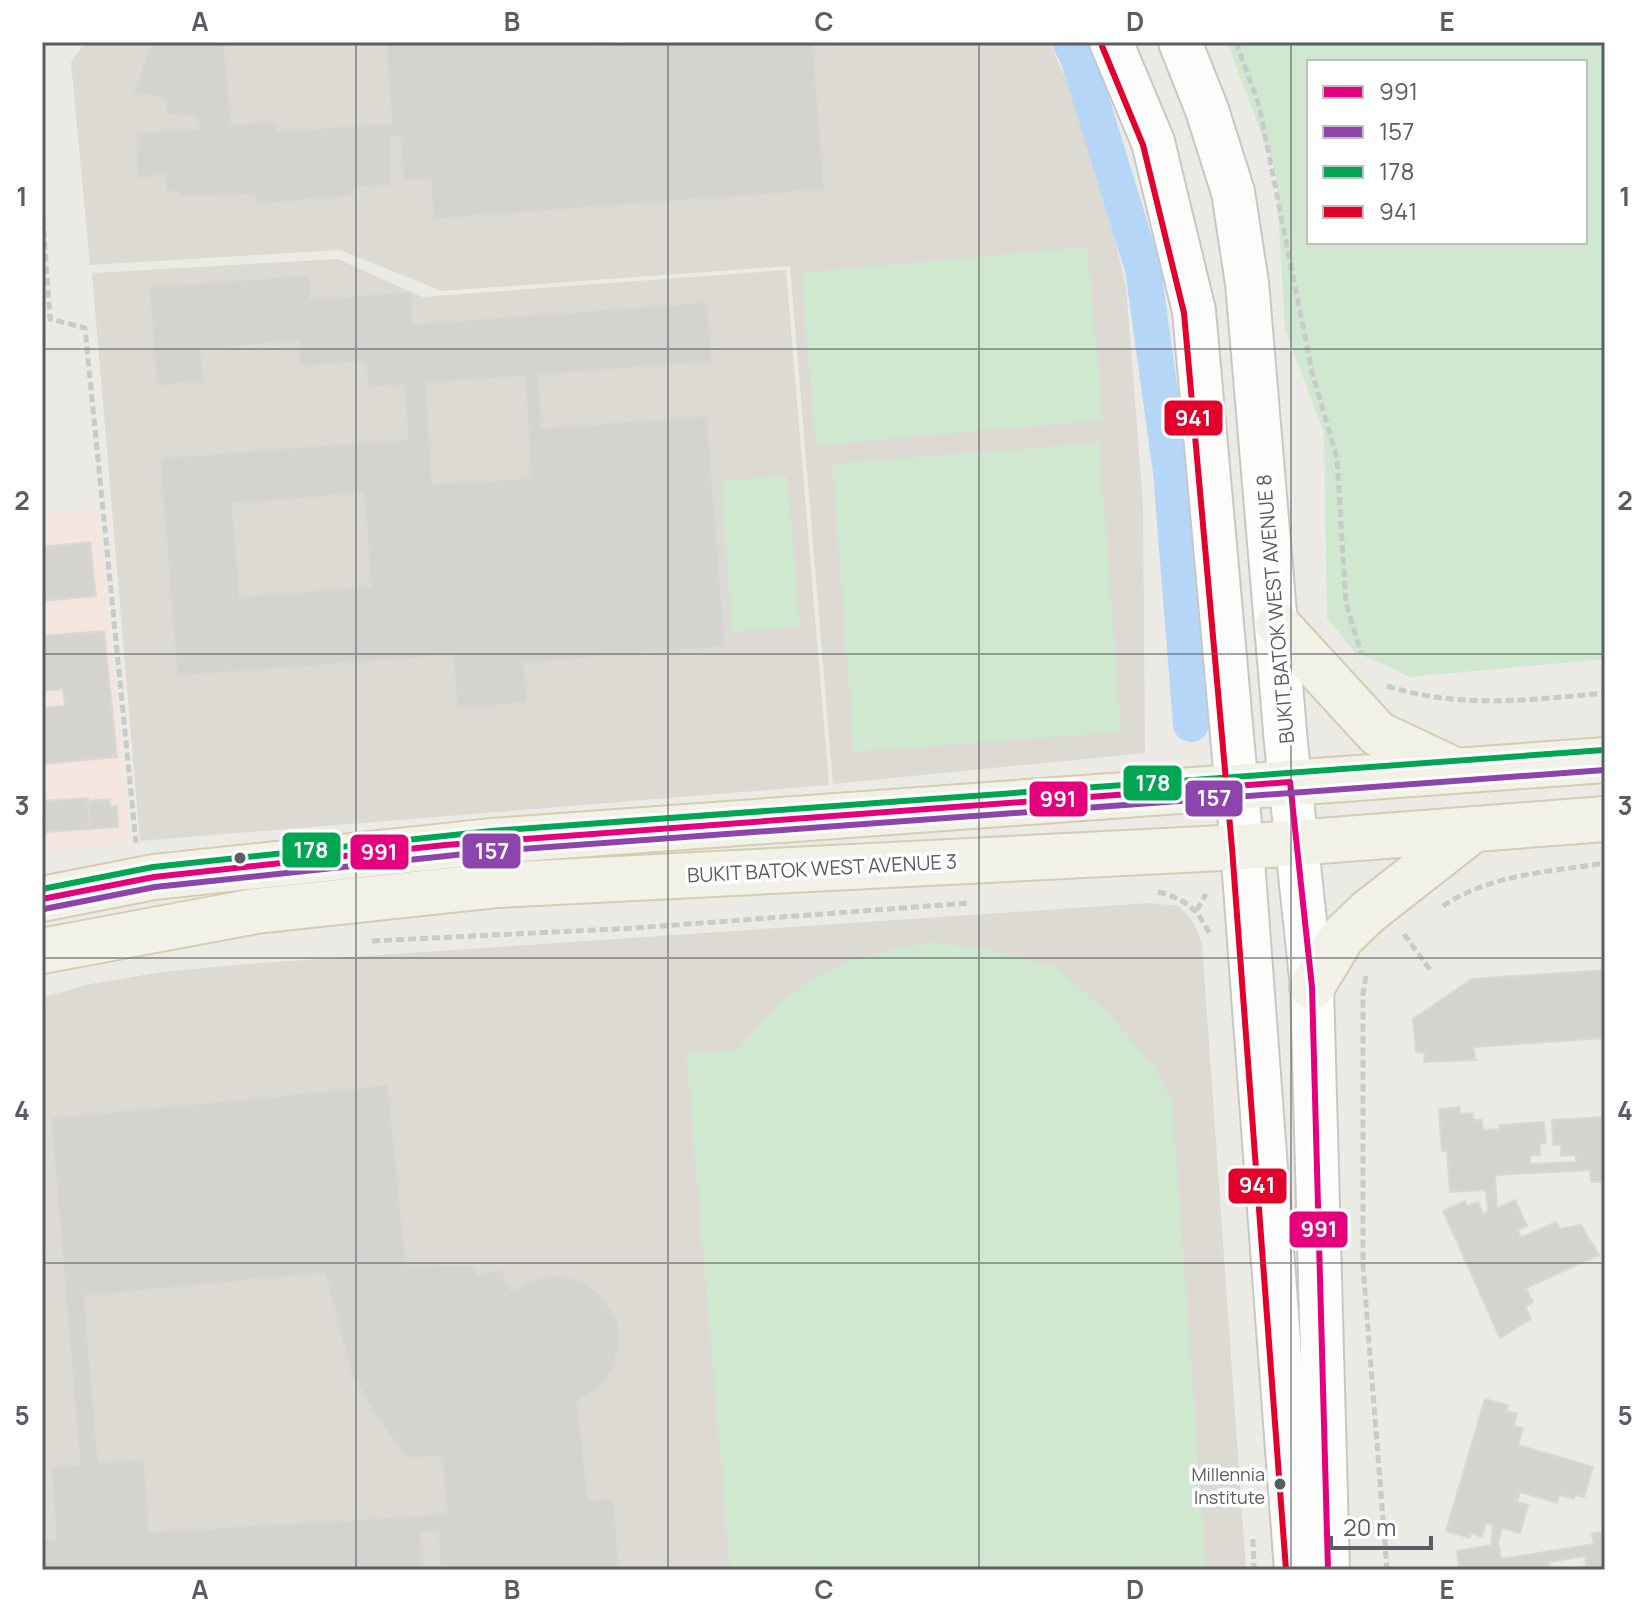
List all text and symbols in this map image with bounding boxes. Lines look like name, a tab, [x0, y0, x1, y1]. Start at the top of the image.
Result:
text: A	[191, 3, 209, 39]
text: B	[504, 3, 520, 39]
text: C	[814, 3, 834, 39]
text: D	[1126, 3, 1144, 39]
text: E	[1439, 3, 1455, 39]
legend	[1307, 60, 1587, 244]
text: 991	[1379, 74, 1418, 107]
text: 157	[1379, 114, 1414, 147]
text: 178	[1379, 154, 1414, 187]
text: 1	[16, 178, 28, 214]
text: 1	[1619, 178, 1631, 214]
text: 941	[1379, 194, 1417, 227]
line badge: 941	[1163, 399, 1224, 437]
text: 941	[1175, 403, 1211, 433]
street label: BUKIT BATOK WEST AVENUE 8	[1250, 473, 1300, 745]
text: 2	[14, 482, 30, 518]
text: 2	[1617, 482, 1633, 518]
line badge: 178	[1122, 764, 1183, 802]
text: 178	[1136, 768, 1170, 798]
line badge: 157	[1184, 779, 1244, 818]
line badge: 991	[1028, 780, 1089, 818]
text: 157	[1197, 783, 1231, 813]
text: 991	[1040, 784, 1076, 814]
text: 3	[14, 787, 30, 823]
text: 3	[1617, 787, 1633, 823]
line badge: 178	[281, 831, 342, 869]
line badge: 157	[461, 832, 522, 870]
line badge: 991	[349, 833, 410, 871]
text: 178	[294, 835, 328, 865]
text: 157	[475, 836, 509, 866]
text: 991	[361, 837, 397, 867]
street label: BUKIT BATOK WEST AVENUE 3	[687, 847, 957, 889]
unlabelled marker	[232, 850, 248, 866]
text: 4	[14, 1092, 30, 1128]
text: 4	[1617, 1092, 1633, 1128]
line badge: 941	[1227, 1167, 1288, 1205]
text: 941	[1239, 1170, 1275, 1200]
line badge: 991	[1288, 1210, 1349, 1249]
text: 991	[1301, 1214, 1337, 1244]
text: 5	[14, 1397, 30, 1433]
text: 5	[1617, 1397, 1633, 1433]
place label: Millennia Institute	[1191, 1462, 1265, 1509]
marker: Millennia Institute	[1272, 1476, 1288, 1492]
scale bar	[1331, 1500, 1431, 1550]
text: 20 m	[1343, 1510, 1396, 1543]
text: A	[191, 1571, 209, 1607]
text: B	[504, 1571, 520, 1607]
text: C	[814, 1571, 834, 1607]
text: D	[1126, 1571, 1144, 1607]
text: E	[1439, 1571, 1455, 1607]

